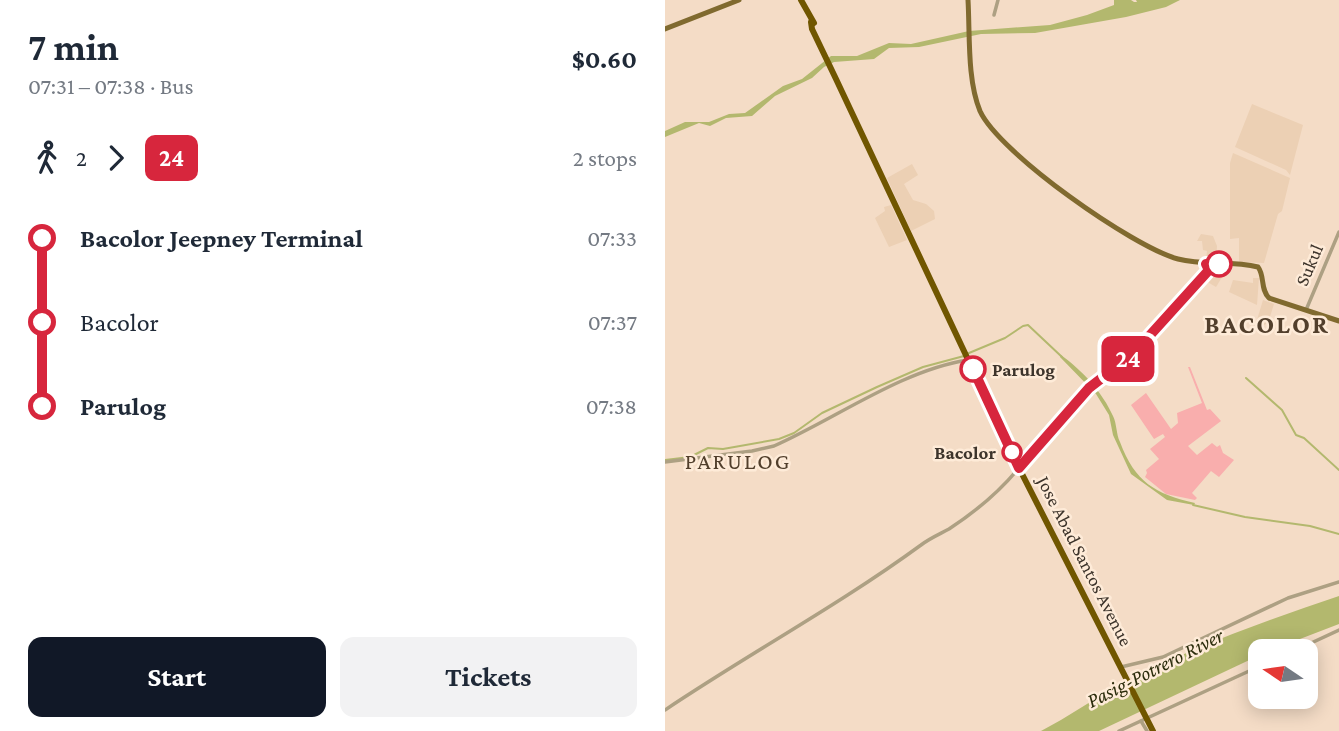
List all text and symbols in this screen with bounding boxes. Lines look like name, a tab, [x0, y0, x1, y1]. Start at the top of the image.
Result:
text: 7 min	[28, 26, 119, 68]
text: $0.60	[572, 45, 637, 74]
text: 07:31 – 07:38 · Bus	[28, 73, 194, 99]
icon: walk	[28, 139, 66, 177]
icon: forward	[97, 139, 135, 177]
text: 24	[159, 144, 184, 171]
text: 2	[76, 145, 87, 171]
text: 2 stops	[573, 145, 637, 171]
text: Bacolor Jeepney Terminal	[80, 224, 363, 253]
text: 07:33	[587, 225, 637, 251]
street label: Sukul	[1291, 241, 1327, 289]
unlabelled marker	[1206, 251, 1232, 277]
text: Bacolor	[80, 308, 159, 337]
text: 07:37	[588, 309, 637, 335]
district label: BACOLOR	[1204, 310, 1330, 339]
line badge: 24	[1097, 336, 1159, 382]
text: 24	[1115, 345, 1141, 372]
marker: Parulog	[960, 356, 986, 382]
place label: Parulog	[992, 359, 1055, 380]
text: Parulog	[80, 392, 166, 421]
text: 07:38	[586, 393, 637, 419]
place label: Bacolor	[934, 442, 996, 463]
marker: Bacolor	[1002, 442, 1022, 462]
district label: PARULOG	[685, 448, 791, 474]
street label: Jose Abad Santos Avenue	[1032, 471, 1137, 649]
water label: Pasig-Potrero River	[1083, 623, 1228, 713]
button: Start	[28, 637, 326, 717]
button: Tickets	[340, 637, 637, 717]
north arrow	[1248, 639, 1318, 709]
map controls	[1248, 639, 1318, 709]

